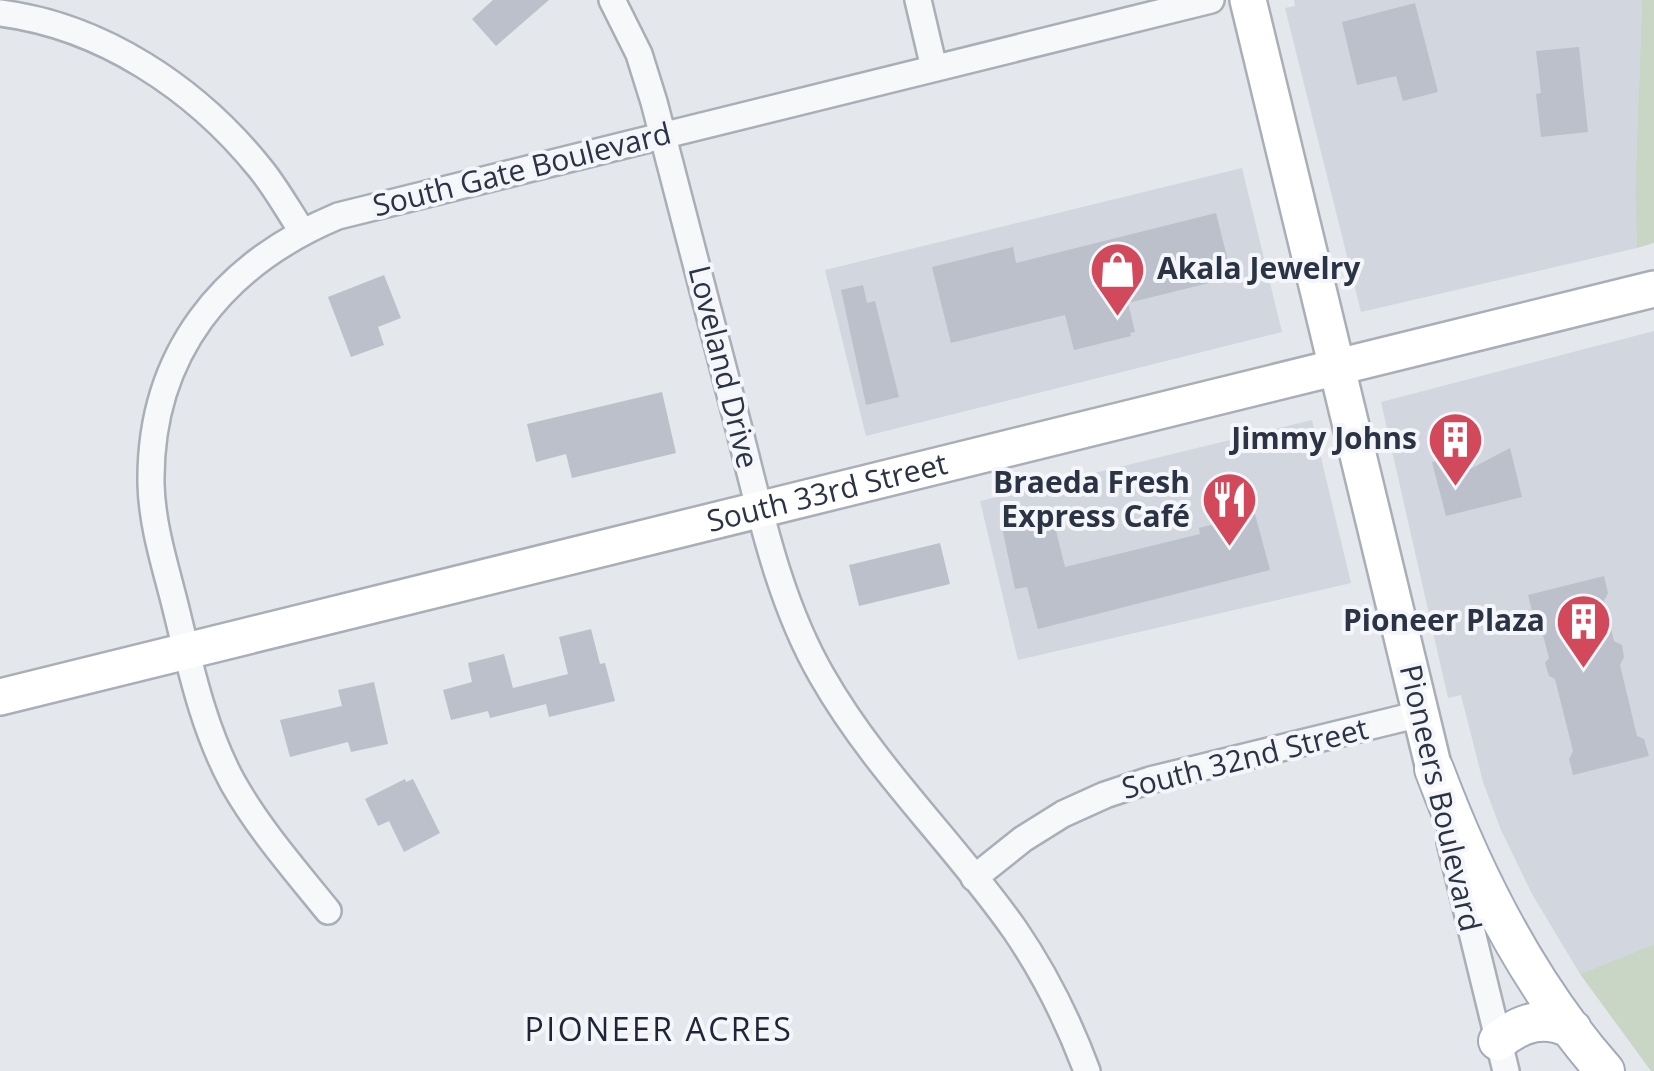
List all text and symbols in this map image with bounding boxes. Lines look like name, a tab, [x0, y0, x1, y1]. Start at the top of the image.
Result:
street label: South Gate Boulevard	[368, 112, 675, 225]
shop icon: Akala Jewelry	[1088, 239, 1148, 318]
place label: Akala Jewelry	[1157, 247, 1361, 288]
street label: Loveland Drive	[679, 261, 769, 472]
building icon: Jimmy Johns	[1426, 409, 1486, 488]
place label: Jimmy Johns	[1228, 417, 1417, 458]
street label: South 33rd Street	[702, 442, 951, 541]
place label: Braeda Fresh Express Café	[993, 461, 1190, 536]
restaurant icon: Braeda Fresh Express Café	[1199, 470, 1259, 549]
building icon: Pioneer Plaza	[1554, 591, 1614, 670]
place label: Pioneer Plaza	[1343, 599, 1545, 640]
street label: Pioneers Boulevard	[1391, 660, 1492, 935]
street label: South 32nd Street	[1117, 707, 1372, 808]
district label: PIONEER ACRES	[525, 1007, 793, 1050]

